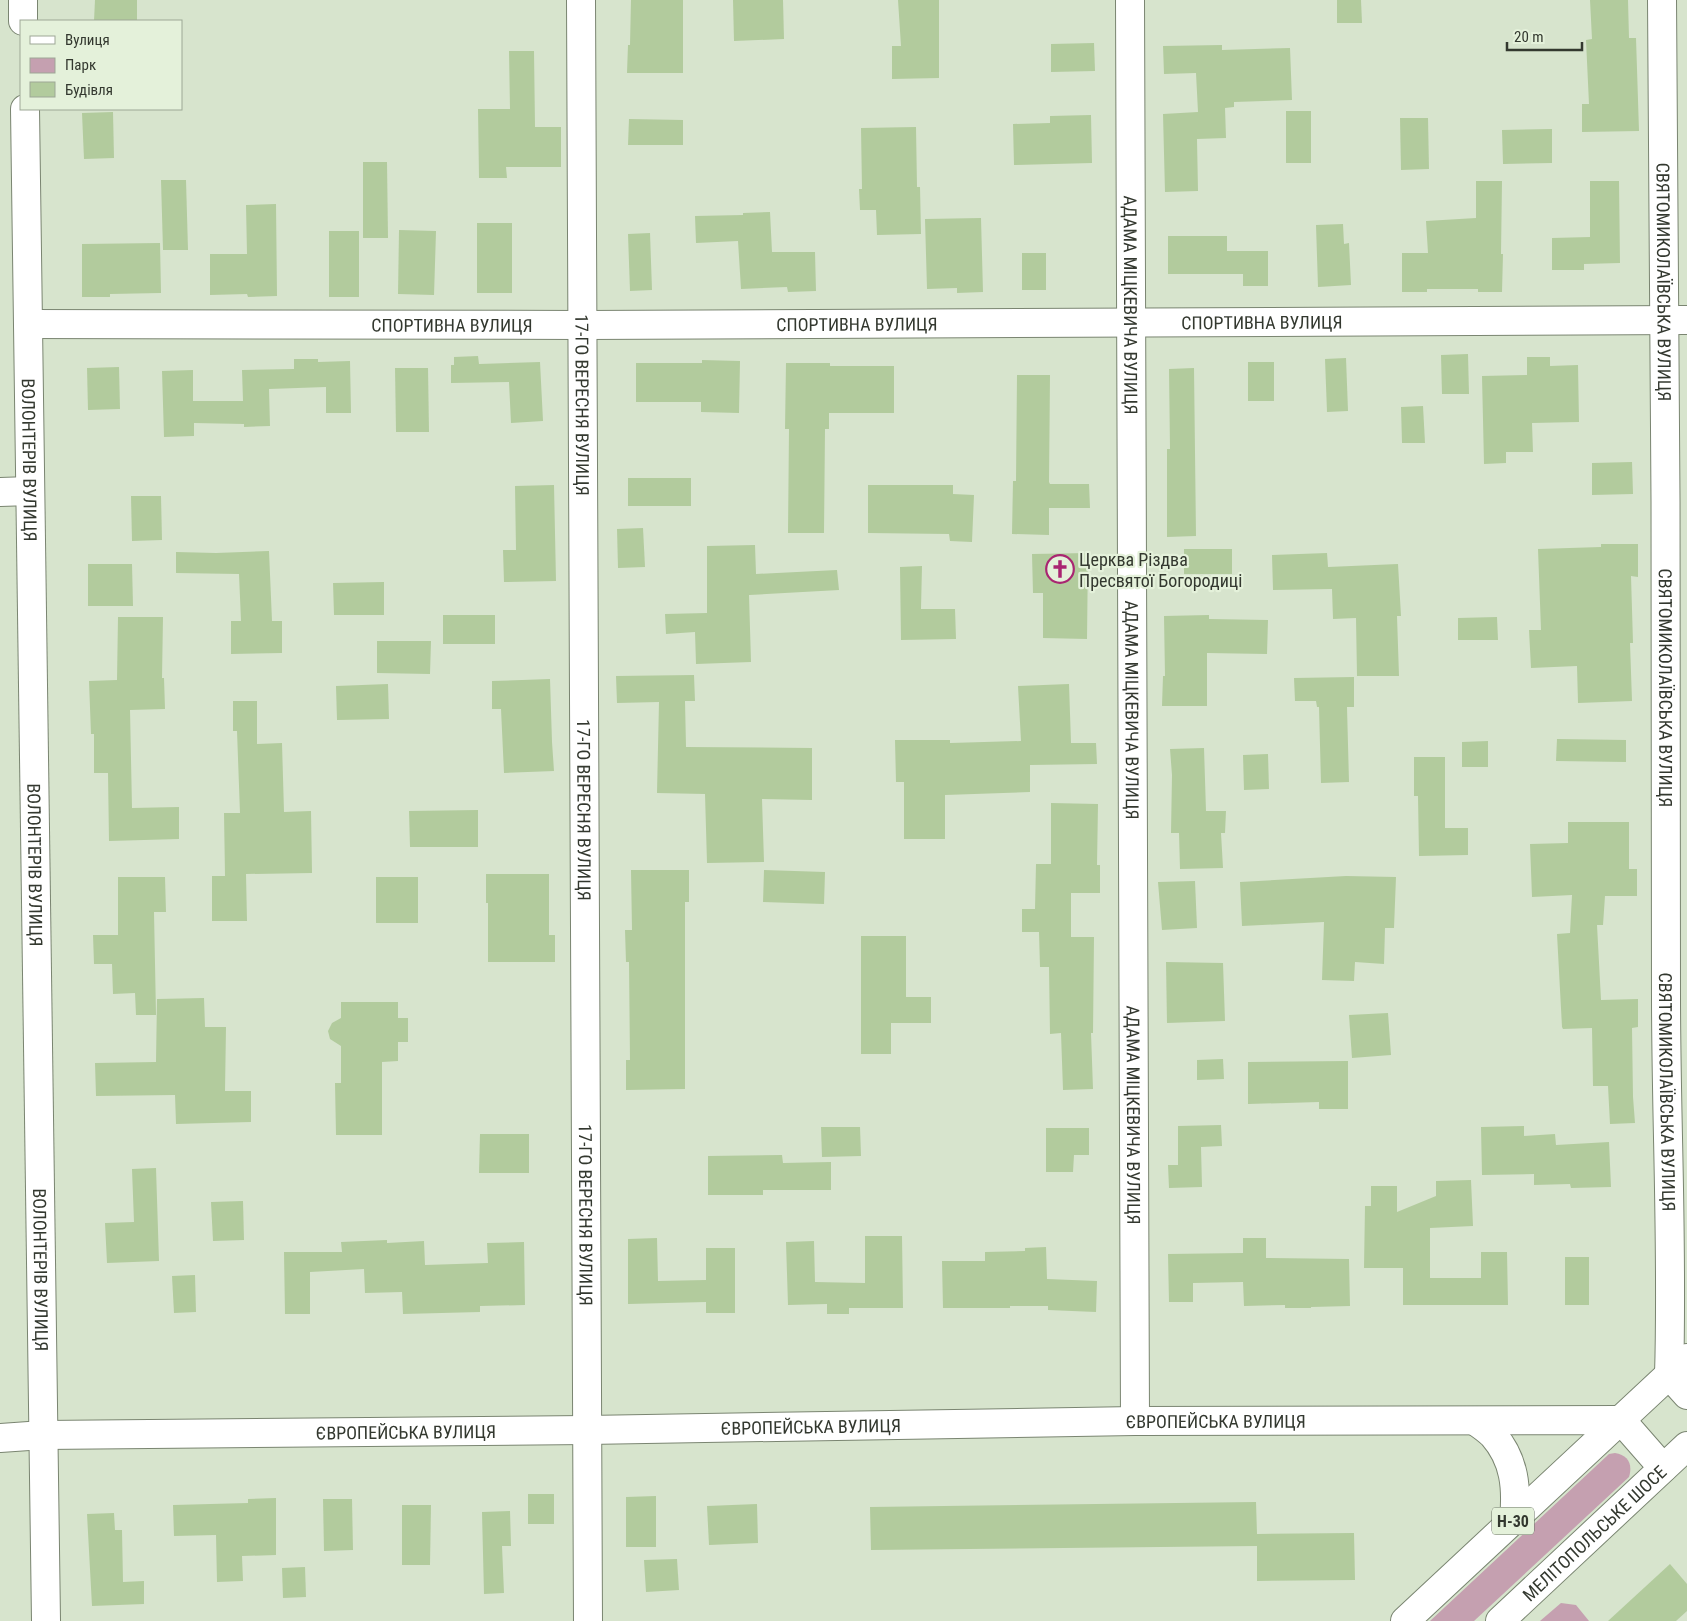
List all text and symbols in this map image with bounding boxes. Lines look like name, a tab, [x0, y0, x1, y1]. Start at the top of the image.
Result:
legend	[20, 20, 182, 110]
scale bar	[1507, 20, 1582, 52]
text: 20 m	[1514, 28, 1544, 46]
text: Вулиця	[65, 31, 110, 49]
text: Парк	[65, 56, 96, 74]
text: Будівля	[65, 81, 113, 99]
street label: СВЯТОМИКОЛАЇВСЬКА ВУЛИЦЯ	[1653, 163, 1676, 402]
street label: АДАМА МІЦКЕВИЧА ВУЛИЦЯ	[1120, 195, 1142, 415]
street label: СПОРТИВНА ВУЛИЦЯ	[1181, 311, 1343, 333]
street label: СПОРТИВНА ВУЛИЦЯ	[776, 313, 938, 335]
street label: СПОРТИВНА ВУЛИЦЯ	[371, 314, 533, 335]
street label: 17-ГО ВЕРЕСНЯ ВУЛИЦЯ	[572, 314, 594, 496]
street label: ВОЛОНТЕРІВ ВУЛИЦЯ	[18, 378, 42, 542]
place label: Церква Різдва Пресвятої Богородиці	[1079, 549, 1242, 591]
church icon: Церква Різдва Пресвятої Богородиці	[1045, 554, 1075, 584]
street label: СВЯТОМИКОЛАЇВСЬКА ВУЛИЦЯ	[1655, 569, 1677, 807]
street label: АДАМА МІЦКЕВИЧА ВУЛИЦЯ	[1122, 600, 1143, 820]
street label: 17-ГО ВЕРЕСНЯ ВУЛИЦЯ	[574, 719, 595, 901]
street label: ВОЛОНТЕРІВ ВУЛИЦЯ	[24, 783, 47, 947]
street label: СВЯТОМИКОЛАЇВСЬКА ВУЛИЦЯ	[1655, 973, 1680, 1212]
street label: АДАМА МІЦКЕВИЧА ВУЛИЦЯ	[1123, 1005, 1145, 1225]
street label: 17-ГО ВЕРЕСНЯ ВУЛИЦЯ	[575, 1124, 597, 1306]
street label: ВОЛОНТЕРІВ ВУЛИЦЯ	[29, 1188, 53, 1352]
street label: ЄВРОПЕЙСЬКА ВУЛИЦЯ	[1125, 1410, 1306, 1432]
street label: ЄВРОПЕЙСЬКА ВУЛИЦЯ	[721, 1414, 901, 1438]
street label: ЄВРОПЕЙСЬКА ВУЛИЦЯ	[316, 1420, 496, 1443]
street label: МЕЛІТОПОЛЬСЬКЕ ШОСЕ	[1518, 1461, 1670, 1605]
road number: Н-30	[1492, 1508, 1534, 1534]

